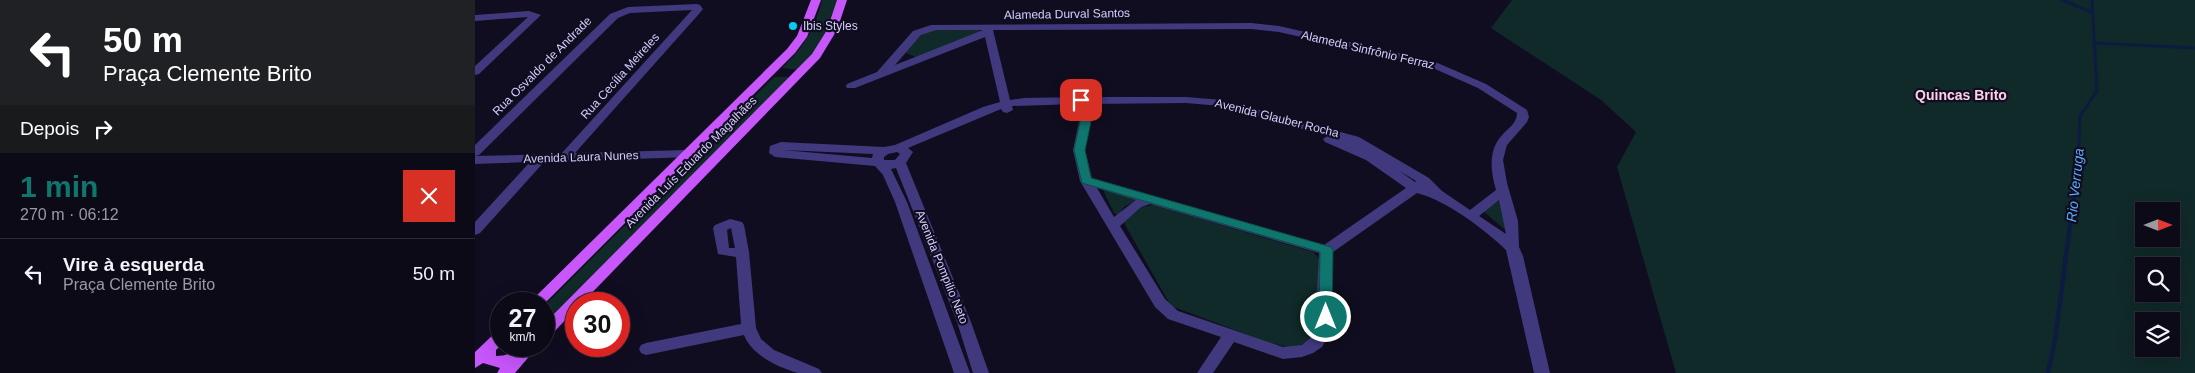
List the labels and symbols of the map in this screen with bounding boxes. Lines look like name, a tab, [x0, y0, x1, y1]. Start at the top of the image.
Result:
street label: Alameda Durval Santos	[1004, 6, 1130, 22]
street label: Rua Osvaldo de Andrade	[490, 13, 595, 118]
place label: Ibis Styles	[803, 19, 858, 33]
marker: Ibis Styles	[787, 20, 799, 32]
street label: Alameda Sinfrônio Ferraz	[1300, 28, 1436, 72]
street label: Rua Cecília Meireles	[578, 30, 662, 122]
pin	[1060, 79, 1102, 121]
district label: Quincas Brito	[1915, 87, 2007, 103]
street label: Avenida Luís Eduardo Magalhães	[622, 93, 760, 231]
street label: Avenida Glauber Rocha	[1214, 96, 1341, 140]
water label: Rio Verruga	[2063, 147, 2087, 223]
street label: Avenida Laura Nunes	[523, 148, 639, 166]
north arrow	[2135, 202, 2180, 248]
street label: Avenida Pompilio Neto	[913, 208, 971, 326]
position arrow	[1299, 290, 1351, 342]
speed limit sign: 30	[565, 292, 630, 357]

